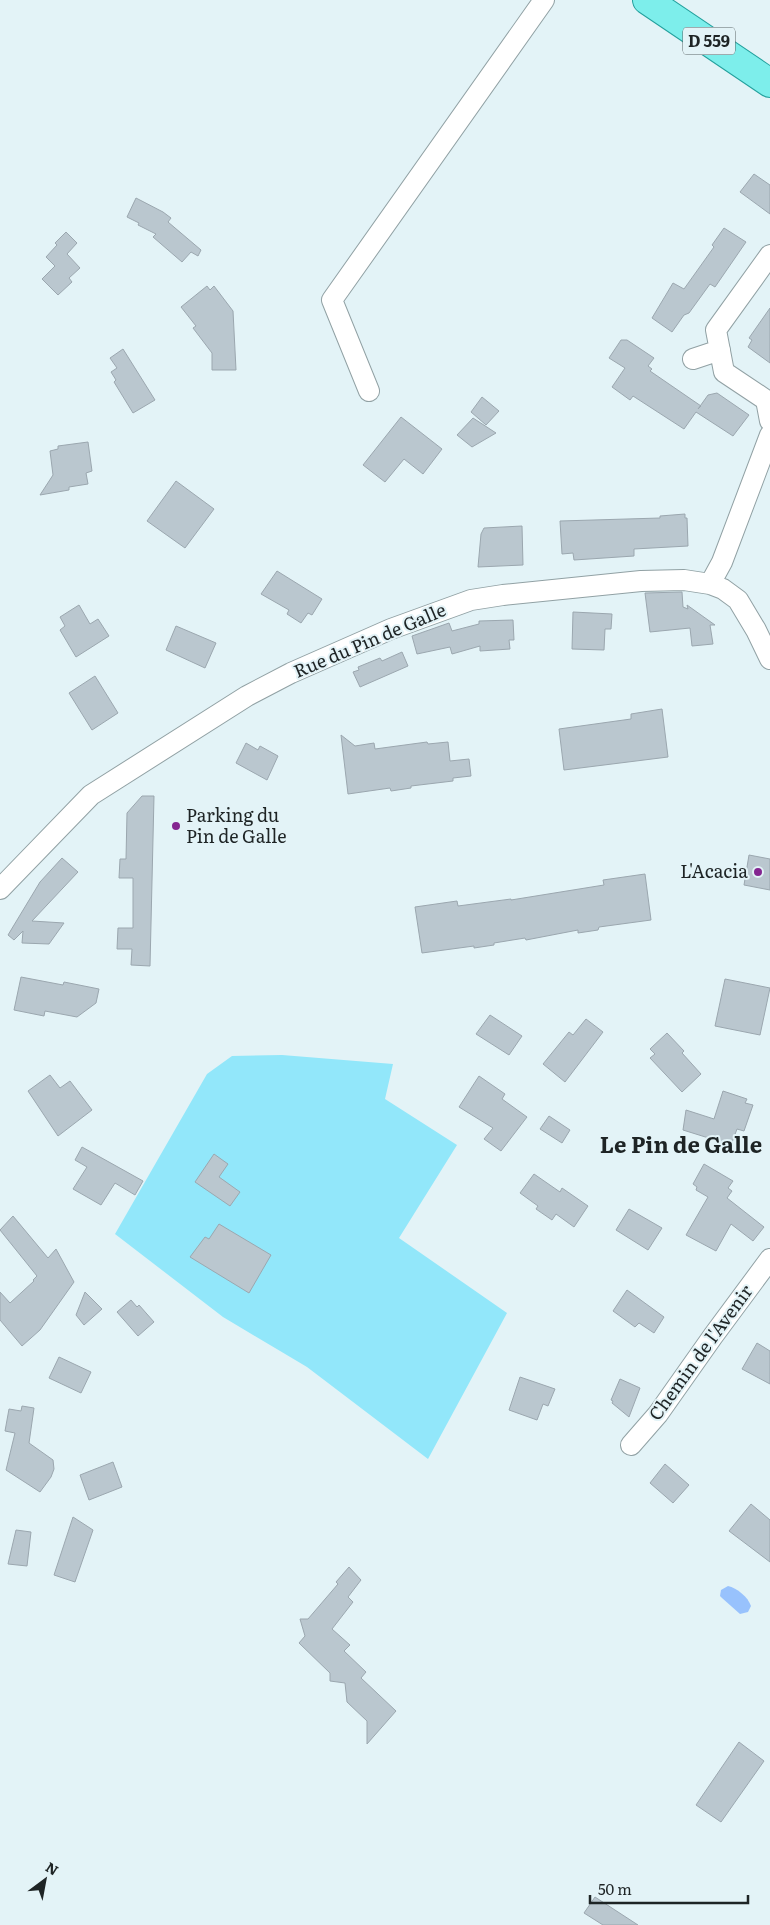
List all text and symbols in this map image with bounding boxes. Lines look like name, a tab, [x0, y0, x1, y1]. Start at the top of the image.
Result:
road number: D 559	[683, 27, 735, 54]
street label: Rue du Pin de Galle	[289, 595, 450, 684]
place label: Parking du Pin de Galle	[186, 801, 287, 849]
marker: Parking du Pin de Galle	[170, 820, 182, 832]
place label: L'Acacia	[680, 857, 748, 884]
marker: L'Acacia	[752, 866, 764, 878]
district label: Le Pin de Galle	[600, 1127, 762, 1160]
street label: Chemin de l'Avenir	[641, 1278, 759, 1426]
north arrow	[20, 1855, 70, 1905]
text: N	[42, 1857, 63, 1880]
scale bar	[590, 1872, 748, 1904]
text: 50 m	[598, 1877, 632, 1900]

